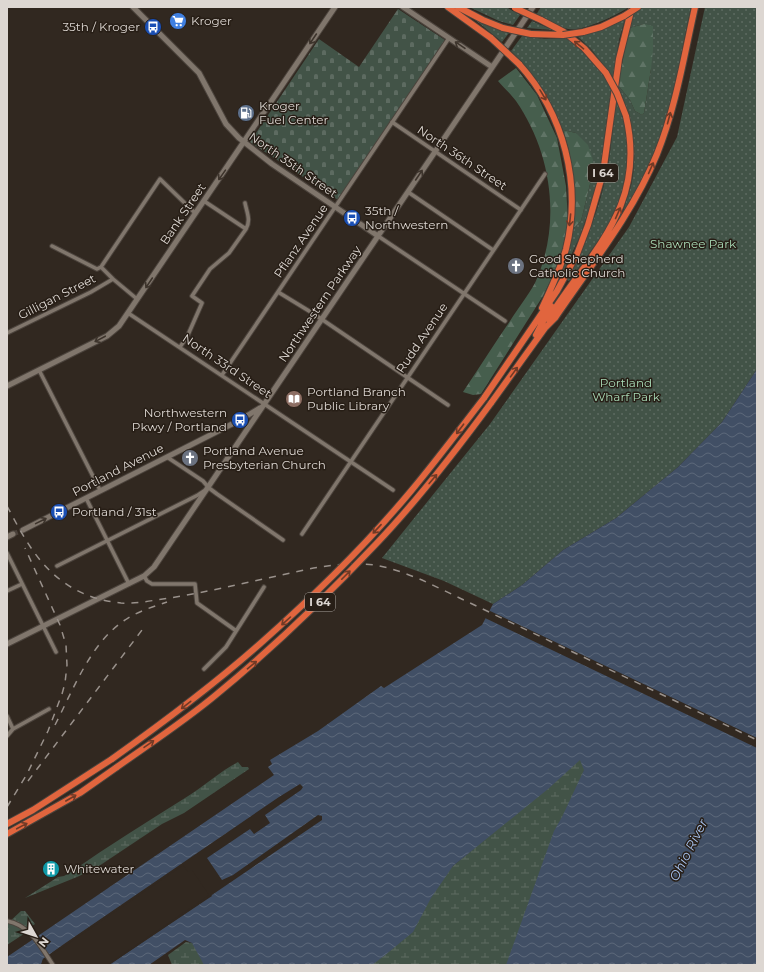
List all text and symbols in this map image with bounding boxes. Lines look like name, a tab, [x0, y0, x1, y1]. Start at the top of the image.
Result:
supermarket icon: Kroger	[168, 11, 188, 31]
place label: Kroger	[191, 13, 232, 28]
bus stop icon: 35th / Kroger	[143, 17, 163, 37]
place label: 35th / Kroger	[62, 19, 140, 34]
one-way arrow	[309, 34, 317, 45]
one-way arrow	[574, 40, 585, 49]
one-way arrow	[455, 41, 466, 49]
one-way arrow	[539, 89, 547, 101]
place label: Kroger Fuel Center	[259, 98, 329, 127]
fuel station icon: Kroger Fuel Center	[236, 103, 256, 123]
one-way arrow	[666, 111, 674, 124]
street label: North 36th Street	[415, 122, 510, 193]
street label: North 35th Street	[246, 129, 340, 201]
one-way arrow	[648, 162, 655, 174]
road number: I 64	[588, 164, 618, 182]
one-way arrow	[218, 169, 226, 180]
one-way arrow	[415, 170, 423, 181]
street label: Bank Street	[157, 180, 209, 247]
street label: Pflanz Avenue	[270, 201, 331, 280]
place label: 35th / Northwestern	[365, 203, 448, 232]
one-way arrow	[615, 207, 622, 219]
bus stop icon: 35th / Northwestern	[342, 208, 362, 228]
one-way arrow	[567, 213, 574, 226]
park label: Shawnee Park	[650, 236, 737, 251]
street label: Northwestern Parkway	[275, 242, 364, 365]
place label: Good Shepherd Catholic Church	[529, 251, 625, 280]
church icon: Good Shepherd Catholic Church	[506, 256, 526, 276]
street label: Gilligan Street	[15, 271, 98, 323]
one-way arrow	[144, 277, 153, 288]
street label: Rudd Avenue	[393, 300, 451, 376]
street label: North 33rd Street	[180, 330, 275, 401]
one-way arrow	[95, 336, 107, 343]
one-way arrow	[510, 366, 518, 377]
park label: Portland Wharf Park	[592, 375, 661, 404]
place label: Portland Branch Public Library	[307, 384, 406, 413]
library icon: Portland Branch Public Library	[284, 389, 304, 409]
place label: Northwestern Pkwy / Portland	[132, 405, 227, 434]
bus stop icon: Northwestern Pkwy / Portland	[230, 410, 250, 430]
one-way arrow	[456, 423, 465, 434]
street label: Portland Avenue	[69, 440, 166, 499]
place label: Portland Avenue Presbyterian Church	[203, 443, 326, 472]
church icon: Portland Avenue Presbyterian Church	[180, 448, 200, 468]
one-way arrow	[428, 473, 437, 484]
bus stop icon: Portland / 31st	[49, 502, 69, 522]
place label: Portland / 31st	[72, 504, 157, 519]
one-way arrow	[35, 517, 47, 524]
one-way arrow	[372, 524, 382, 534]
one-way arrow	[341, 570, 351, 580]
road number: I 64	[305, 593, 335, 611]
one-way arrow	[281, 616, 291, 625]
one-way arrow	[246, 660, 257, 669]
one-way arrow	[181, 701, 192, 709]
one-way arrow	[143, 740, 154, 748]
one-way arrow	[65, 793, 77, 801]
water label: Ohio River	[666, 816, 711, 884]
one-way arrow	[16, 821, 28, 829]
building icon: Whitewater	[41, 859, 61, 879]
place label: Whitewater	[64, 861, 134, 876]
north arrow	[16, 916, 56, 956]
text: N	[36, 934, 52, 950]

